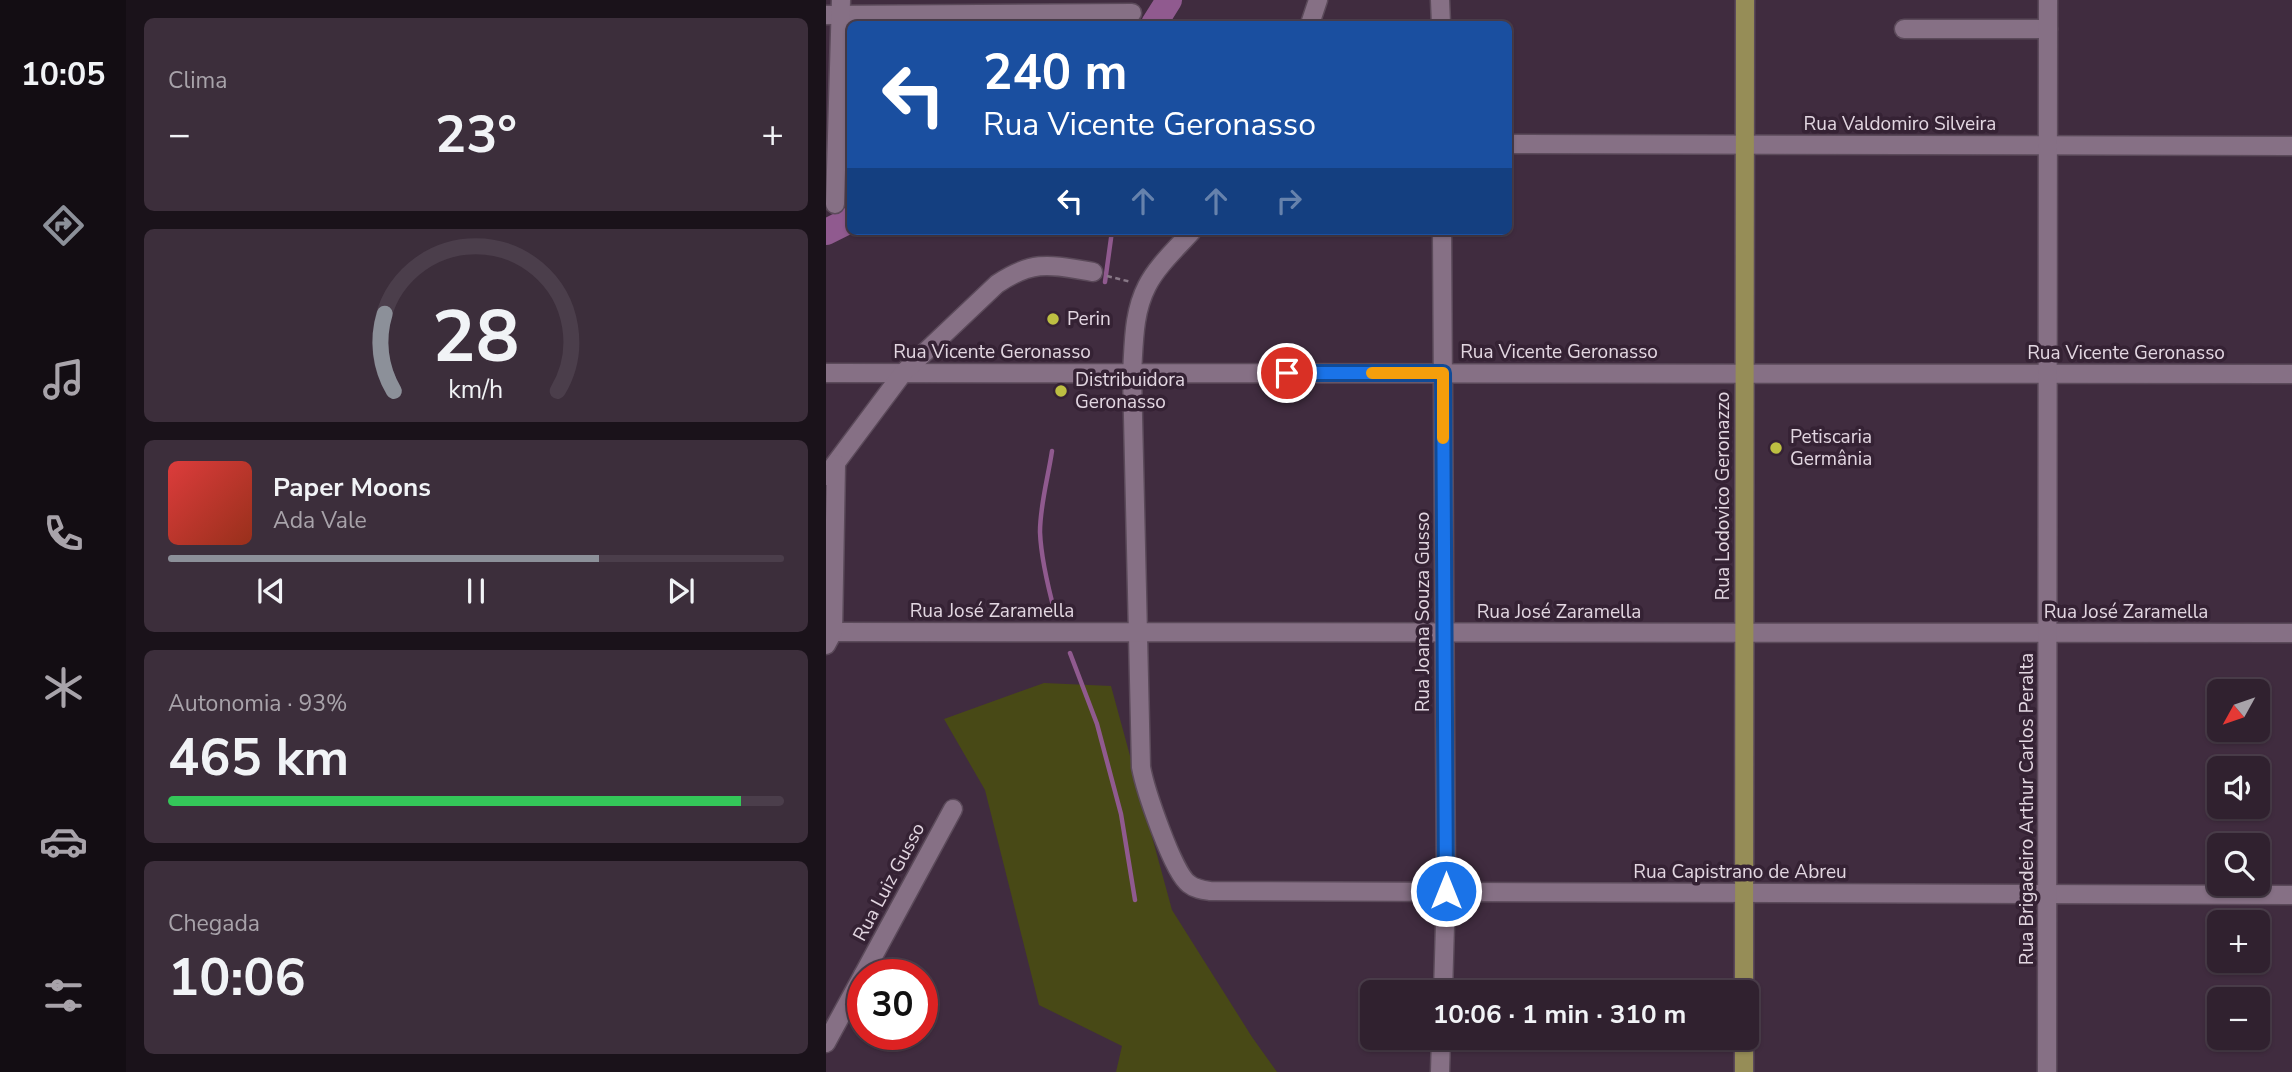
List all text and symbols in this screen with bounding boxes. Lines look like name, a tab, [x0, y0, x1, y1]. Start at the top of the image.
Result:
text: 240 m	[983, 39, 1127, 106]
icon: left	[868, 49, 959, 140]
text: 10:05	[21, 53, 105, 96]
text: Clima	[168, 65, 228, 96]
text: 23°	[435, 99, 517, 170]
text: Rua Vicente Geronasso	[983, 103, 1316, 146]
text: −	[168, 109, 191, 160]
text: +	[761, 109, 784, 160]
street label: Rua Valdomiro Silveira	[1804, 111, 1996, 137]
icon: left	[1051, 182, 1089, 220]
icon: ahead	[1124, 182, 1162, 220]
icon: ahead	[1197, 182, 1235, 220]
icon: right	[1270, 182, 1308, 220]
icon: directions	[39, 201, 88, 250]
text: 28	[432, 288, 520, 388]
place label: Perin	[1067, 306, 1111, 332]
marker: Perin	[1045, 311, 1061, 327]
street label: Rua Vicente Geronasso	[893, 339, 1091, 365]
street label: Rua Vicente Geronasso	[1460, 339, 1658, 365]
street label: Rua Vicente Geronasso	[2027, 340, 2225, 366]
pin	[1257, 343, 1317, 403]
icon: arrive	[1268, 354, 1306, 392]
icon: music	[39, 355, 88, 404]
place label: Distribuidora Geronasso	[1075, 367, 1185, 415]
text: km/h	[448, 373, 504, 407]
marker: Distribuidora Geronasso	[1053, 383, 1069, 399]
street label: Rua Lodovico Geronazzo	[1710, 392, 1736, 600]
place label: Petiscaria Germânia	[1790, 424, 1872, 472]
marker: Petiscaria Germânia	[1768, 440, 1784, 456]
text: Paper Moons	[273, 470, 431, 505]
text: Ada Vale	[273, 505, 367, 536]
icon: phone	[39, 509, 88, 558]
street label: Rua Joana Souza Gusso	[1410, 512, 1436, 712]
icon: previous	[252, 572, 290, 610]
icon: pause	[457, 572, 495, 610]
icon: next	[662, 572, 700, 610]
street label: Rua José Zaramella	[910, 598, 1074, 624]
street label: Rua José Zaramella	[1477, 599, 1641, 625]
street label: Rua José Zaramella	[2044, 599, 2208, 625]
street label: Rua Brigadeiro Arthur Carlos Peralta	[2014, 653, 2040, 965]
icon: climate	[39, 663, 88, 712]
north arrow	[2207, 679, 2270, 742]
map controls	[2207, 679, 2270, 1050]
text: Autonomia · 93%	[168, 688, 348, 719]
text: 465 km	[168, 722, 349, 793]
button: sound	[2207, 756, 2270, 819]
icon: car	[39, 817, 88, 866]
street label: Rua Luiz Gusso	[847, 818, 931, 946]
button: search	[2207, 833, 2270, 896]
position arrow	[1409, 854, 1483, 928]
street label: Rua Capistrano de Abreu	[1633, 859, 1847, 885]
text: Chegada	[168, 908, 260, 939]
button: +	[2207, 910, 2270, 973]
text: 10:06	[168, 942, 306, 1013]
speed limit sign: 30	[847, 959, 938, 1050]
icon: filters	[39, 971, 88, 1020]
button: −	[2207, 987, 2270, 1050]
text: 10:06 · 1 min · 310 m	[1433, 997, 1686, 1032]

